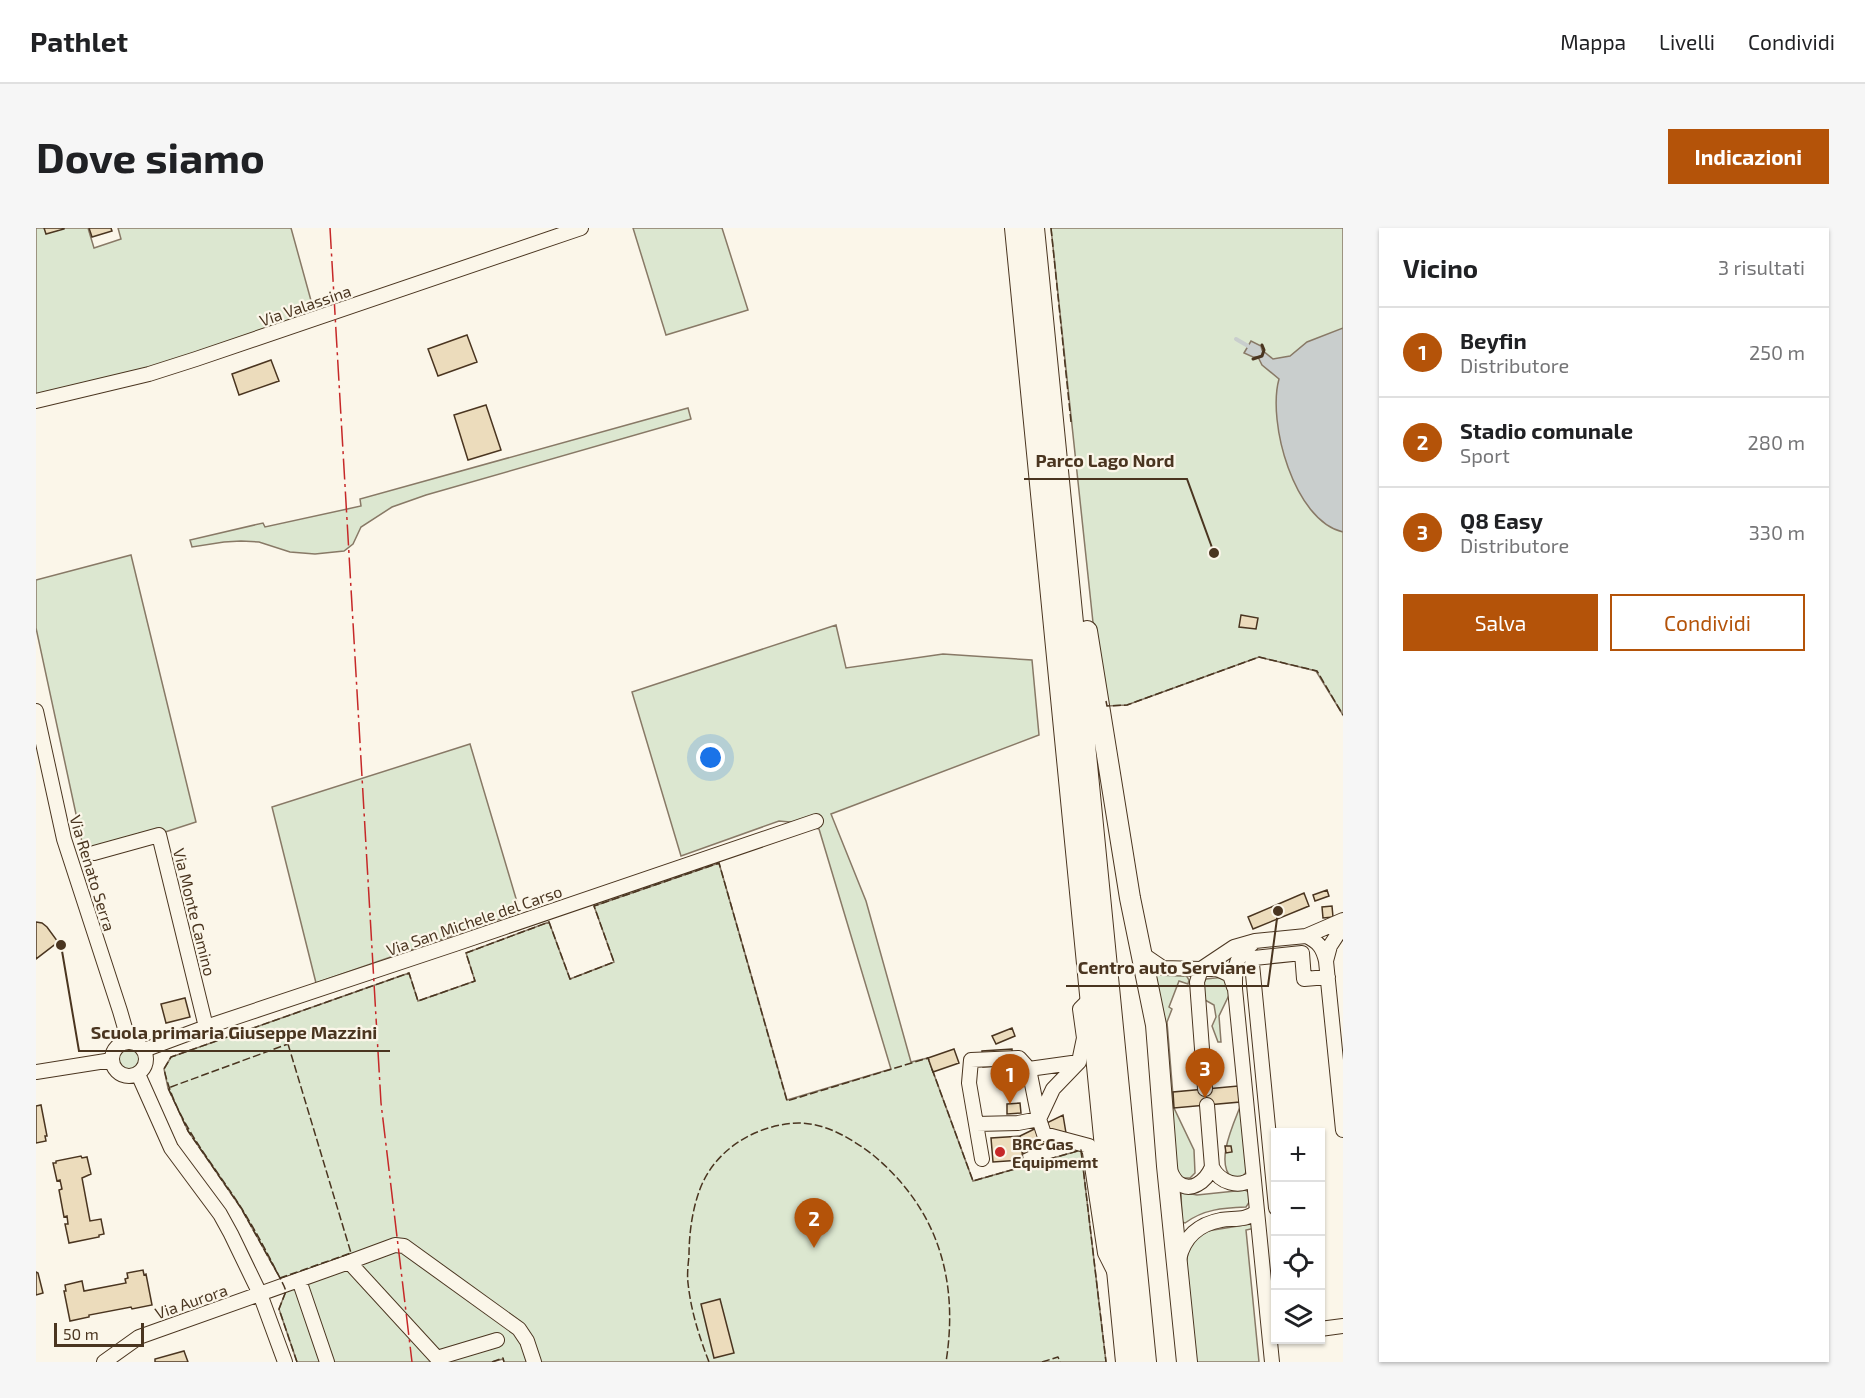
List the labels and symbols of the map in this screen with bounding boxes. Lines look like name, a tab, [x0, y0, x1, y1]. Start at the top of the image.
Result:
street label: Via Valassina	[257, 280, 353, 330]
callout: Parco Lago Nord	[1024, 443, 1187, 479]
text: Parco Lago Nord	[1035, 449, 1175, 471]
your location	[696, 743, 725, 772]
street label: Via Renato Serra	[66, 813, 120, 933]
street label: Via Monte Camino	[170, 846, 220, 978]
street label: Via San Michele del Carso	[384, 881, 564, 959]
callout: Centro auto Serviane	[1066, 950, 1268, 986]
text: Centro auto Serviane	[1078, 956, 1256, 978]
callout: Scuola primaria Giuseppe Mazzini	[79, 1015, 390, 1051]
text: Scuola primaria Giuseppe Mazzini	[91, 1021, 377, 1043]
pin: 3	[1186, 1048, 1224, 1098]
pin: 1	[990, 1054, 1030, 1104]
place label: BRC Gas Equipmemt	[1012, 1134, 1098, 1171]
marker: BRC Gas Equipmemt	[993, 1145, 1007, 1159]
pin: 2	[794, 1198, 834, 1248]
street label: Via Aurora	[152, 1280, 230, 1322]
scale bar	[54, 1320, 144, 1348]

